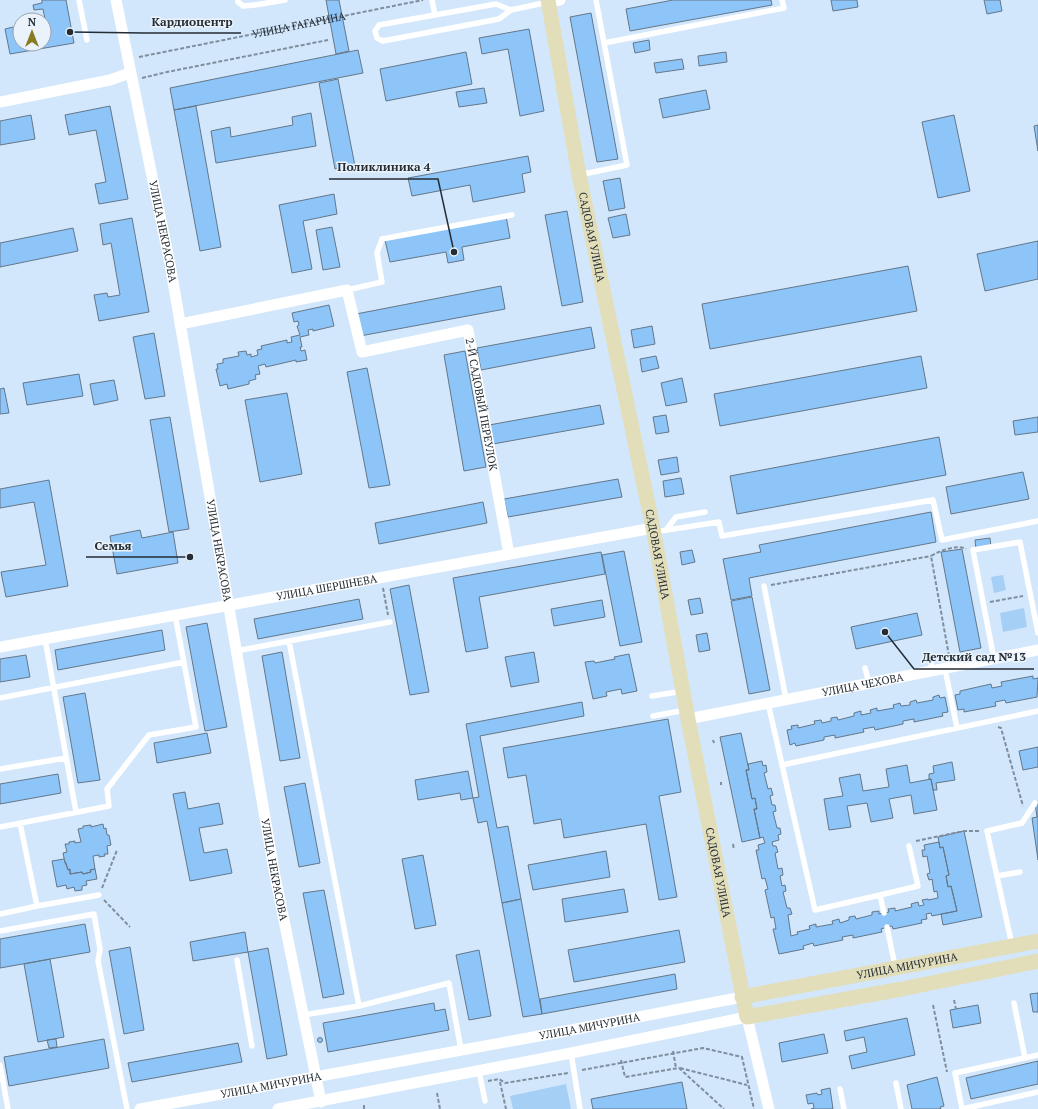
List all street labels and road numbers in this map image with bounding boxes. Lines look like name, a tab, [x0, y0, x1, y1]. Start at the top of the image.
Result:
street label: УЛИЦА ГАГАРИНА	[251, 9, 347, 41]
street label: УЛИЦА НЕКРАСОВА	[146, 179, 180, 284]
street label: САДОВАЯ УЛИЦА	[576, 191, 608, 284]
street label: 2-Й САДОВЫЙ ПЕРЕУЛОК	[463, 337, 501, 473]
street label: УЛИЦА НЕКРАСОВА	[203, 498, 235, 603]
street label: САДОВАЯ УЛИЦА	[642, 508, 673, 601]
street label: УЛИЦА ШЕРШНЕВА	[275, 571, 379, 604]
street label: УЛИЦА ЧЕХОВА	[821, 670, 905, 699]
street label: УЛИЦА НЕКРАСОВА	[258, 817, 291, 922]
street label: САДОВАЯ УЛИЦА	[703, 826, 734, 919]
street label: УЛИЦА МИЧУРИНА	[855, 949, 959, 982]
street label: УЛИЦА МИЧУРИНА	[538, 1010, 642, 1043]
street label: УЛИЦА МИЧУРИНА	[219, 1069, 323, 1101]

